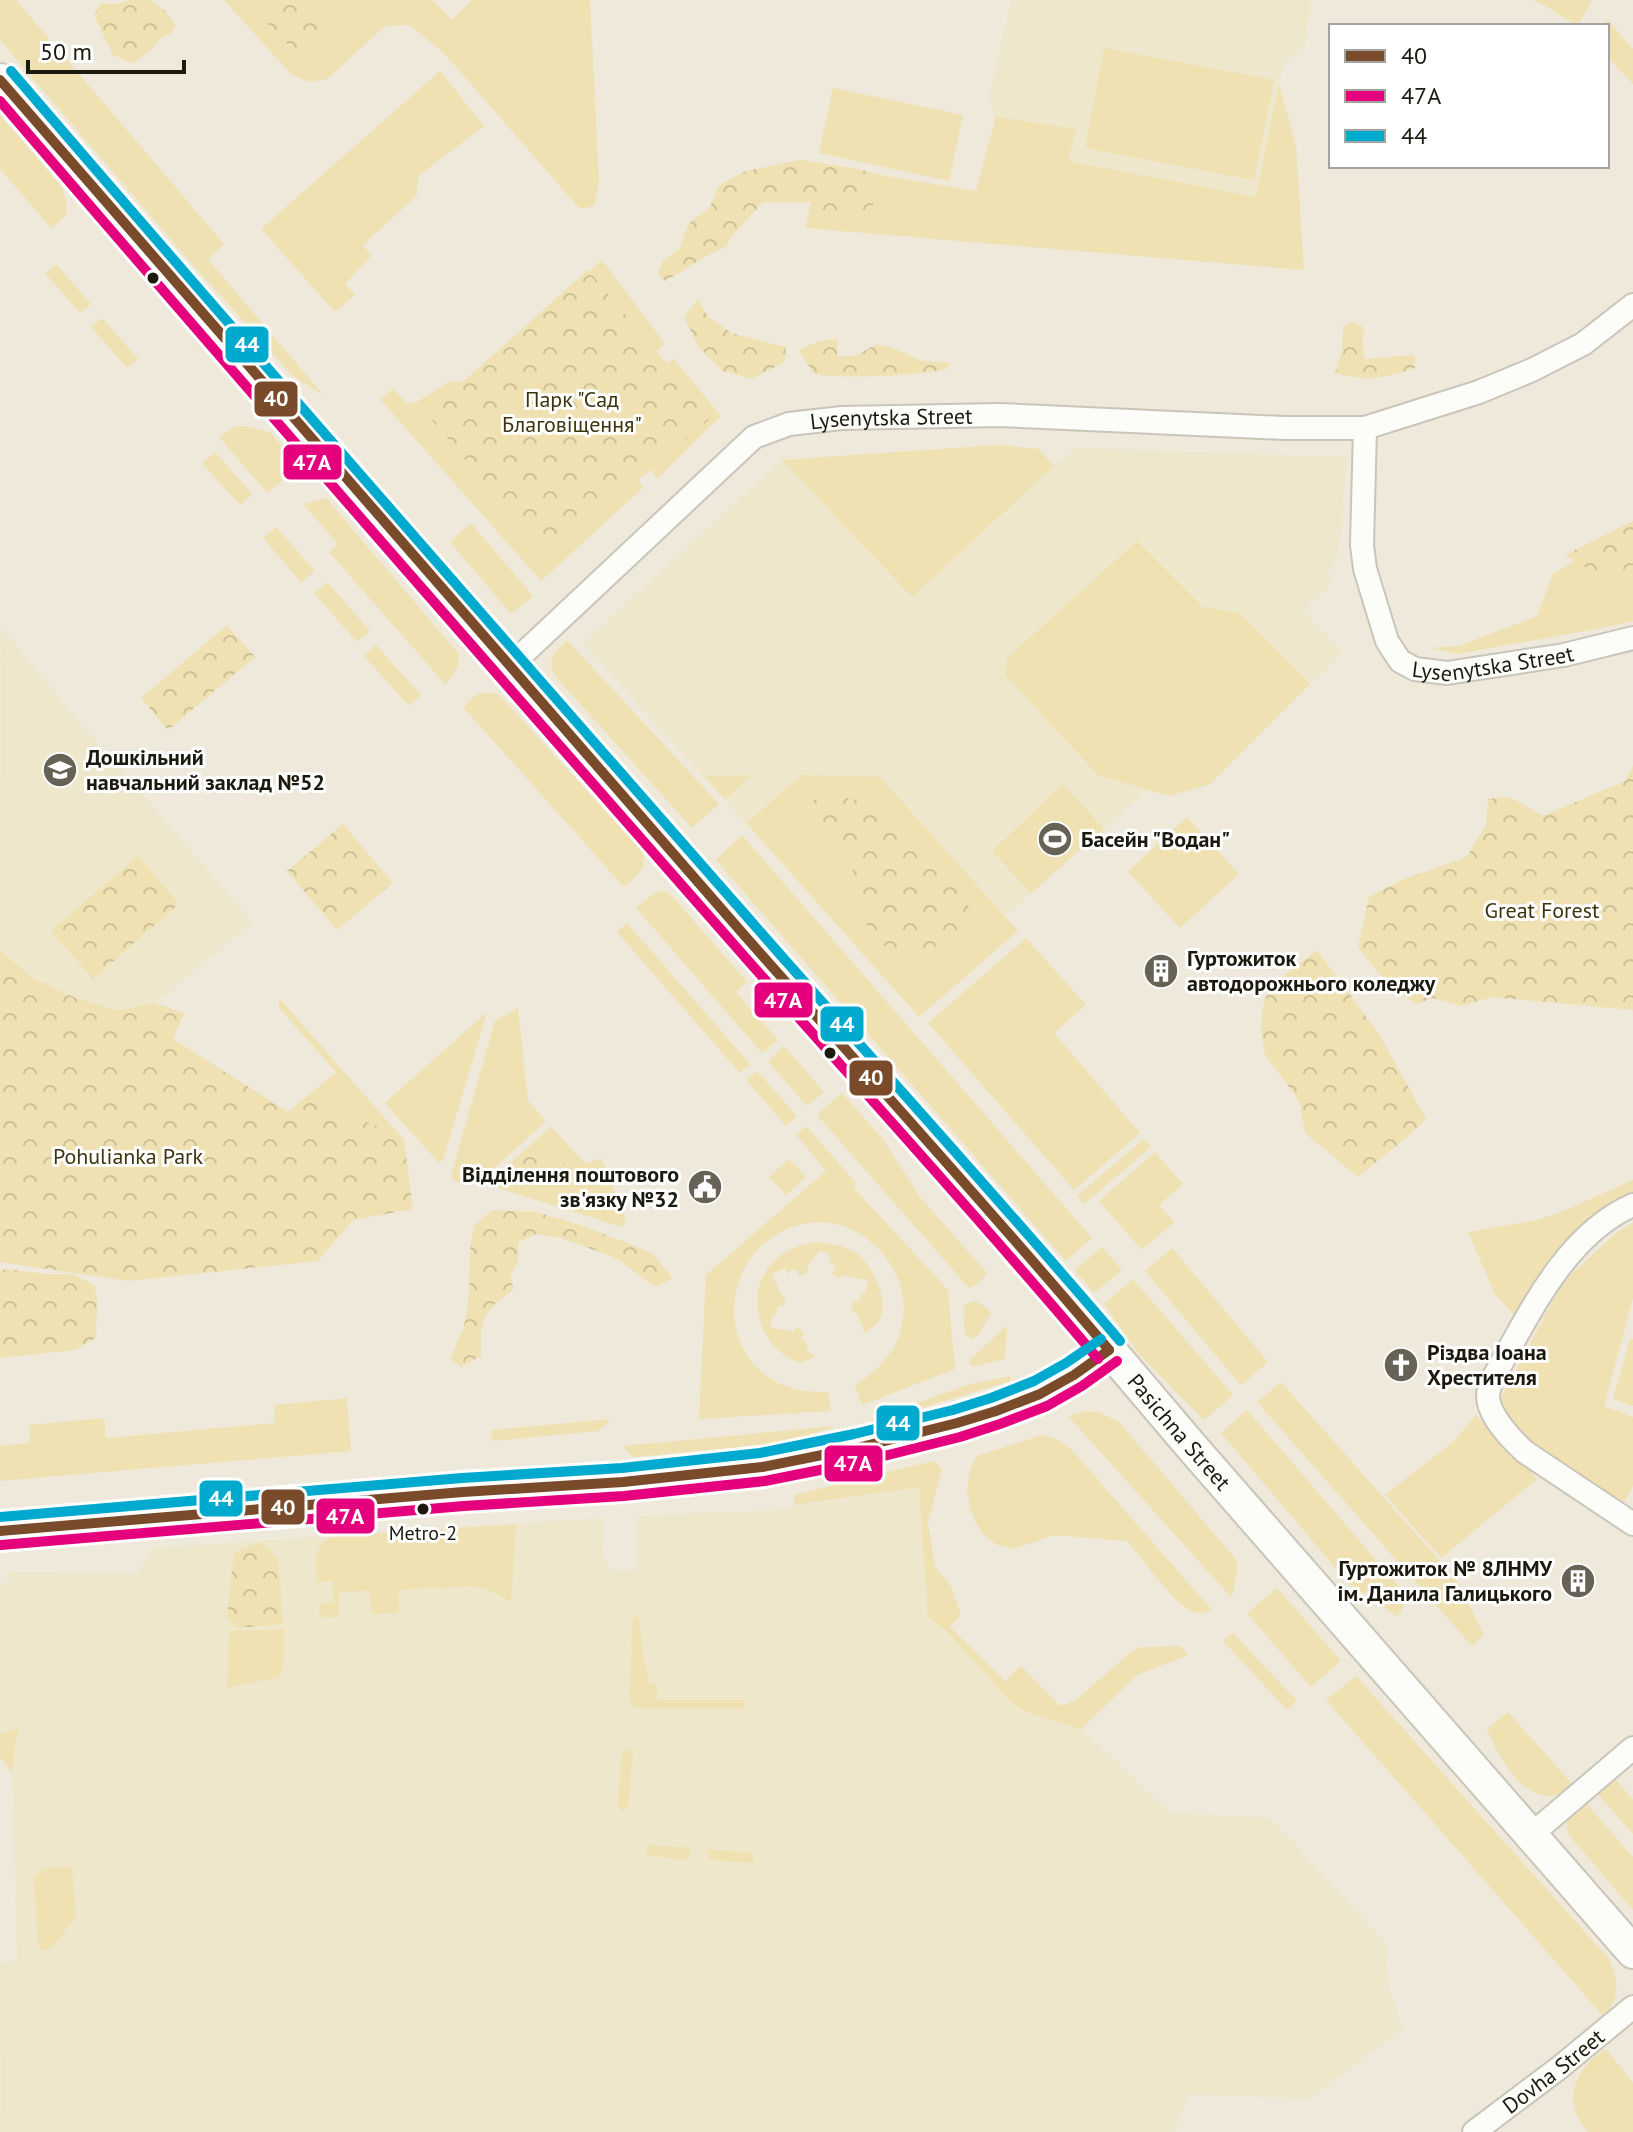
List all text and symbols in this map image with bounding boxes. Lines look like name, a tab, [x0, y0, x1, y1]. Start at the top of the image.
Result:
scale bar	[28, 24, 184, 74]
legend	[1329, 24, 1609, 168]
text: 50 m	[40, 36, 92, 67]
text: 40	[1401, 40, 1427, 71]
text: 47А	[1401, 80, 1441, 111]
text: 44	[1401, 120, 1427, 151]
unlabelled marker	[145, 270, 161, 286]
line badge: 44	[224, 325, 270, 364]
text: 44	[235, 330, 260, 358]
line badge: 40	[253, 380, 299, 418]
text: 40	[264, 384, 288, 412]
park label: Парк "Сад Благовіщення"	[502, 385, 642, 438]
street label: Lysenytska Street	[809, 402, 973, 436]
line badge: 47А	[282, 443, 343, 481]
text: 47А	[293, 448, 332, 476]
street label: Lysenytska Street	[1411, 639, 1577, 688]
place label: Дошкільний навчальний заклад №52	[86, 743, 325, 796]
school or university icon: Дошкільний навчальний заклад №52	[41, 751, 79, 789]
sports icon: Басейн "Водан"	[1036, 820, 1074, 858]
place label: Басейн "Водан"	[1081, 825, 1230, 853]
park label: Great Forest	[1485, 896, 1600, 924]
place label: Гуртожиток автодорожнього коледжу	[1187, 944, 1436, 997]
building icon: Гуртожиток автодорожнього коледжу	[1142, 952, 1180, 990]
line badge: 47А	[753, 981, 814, 1019]
text: 47А	[764, 986, 803, 1014]
line badge: 44	[819, 1005, 865, 1043]
text: 44	[830, 1010, 855, 1038]
unlabelled marker	[822, 1045, 838, 1061]
line badge: 40	[848, 1059, 894, 1097]
text: 40	[859, 1063, 883, 1091]
park label: Pohulianka Park	[53, 1142, 204, 1170]
place label: Відділення поштового зв'язку №32	[462, 1160, 679, 1213]
public building icon: Відділення поштового зв'язку №32	[686, 1168, 724, 1206]
place label: Різдва Іоана Хрестителя	[1427, 1338, 1547, 1391]
church icon: Різдва Іоана Хрестителя	[1382, 1346, 1420, 1384]
street label: Pasichna Street	[1122, 1368, 1237, 1496]
line badge: 44	[875, 1404, 921, 1442]
text: 44	[886, 1409, 911, 1437]
line badge: 47А	[823, 1444, 884, 1483]
text: 47А	[834, 1449, 873, 1477]
line badge: 44	[198, 1479, 244, 1518]
text: 44	[209, 1484, 234, 1512]
line badge: 40	[260, 1488, 306, 1526]
text: 40	[271, 1493, 295, 1521]
line badge: 47А	[315, 1497, 376, 1535]
marker: Metro-2	[415, 1501, 431, 1517]
text: 47А	[326, 1502, 365, 1530]
place label: Metro-2	[389, 1520, 457, 1546]
place label: Гуртожиток № 8ЛНМУ ім. Данила Галицького	[1338, 1554, 1552, 1607]
building icon: Гуртожиток № 8ЛНМУ ім. Данила Галицького	[1559, 1562, 1597, 1600]
street label: Dovha Street	[1497, 2022, 1610, 2120]

